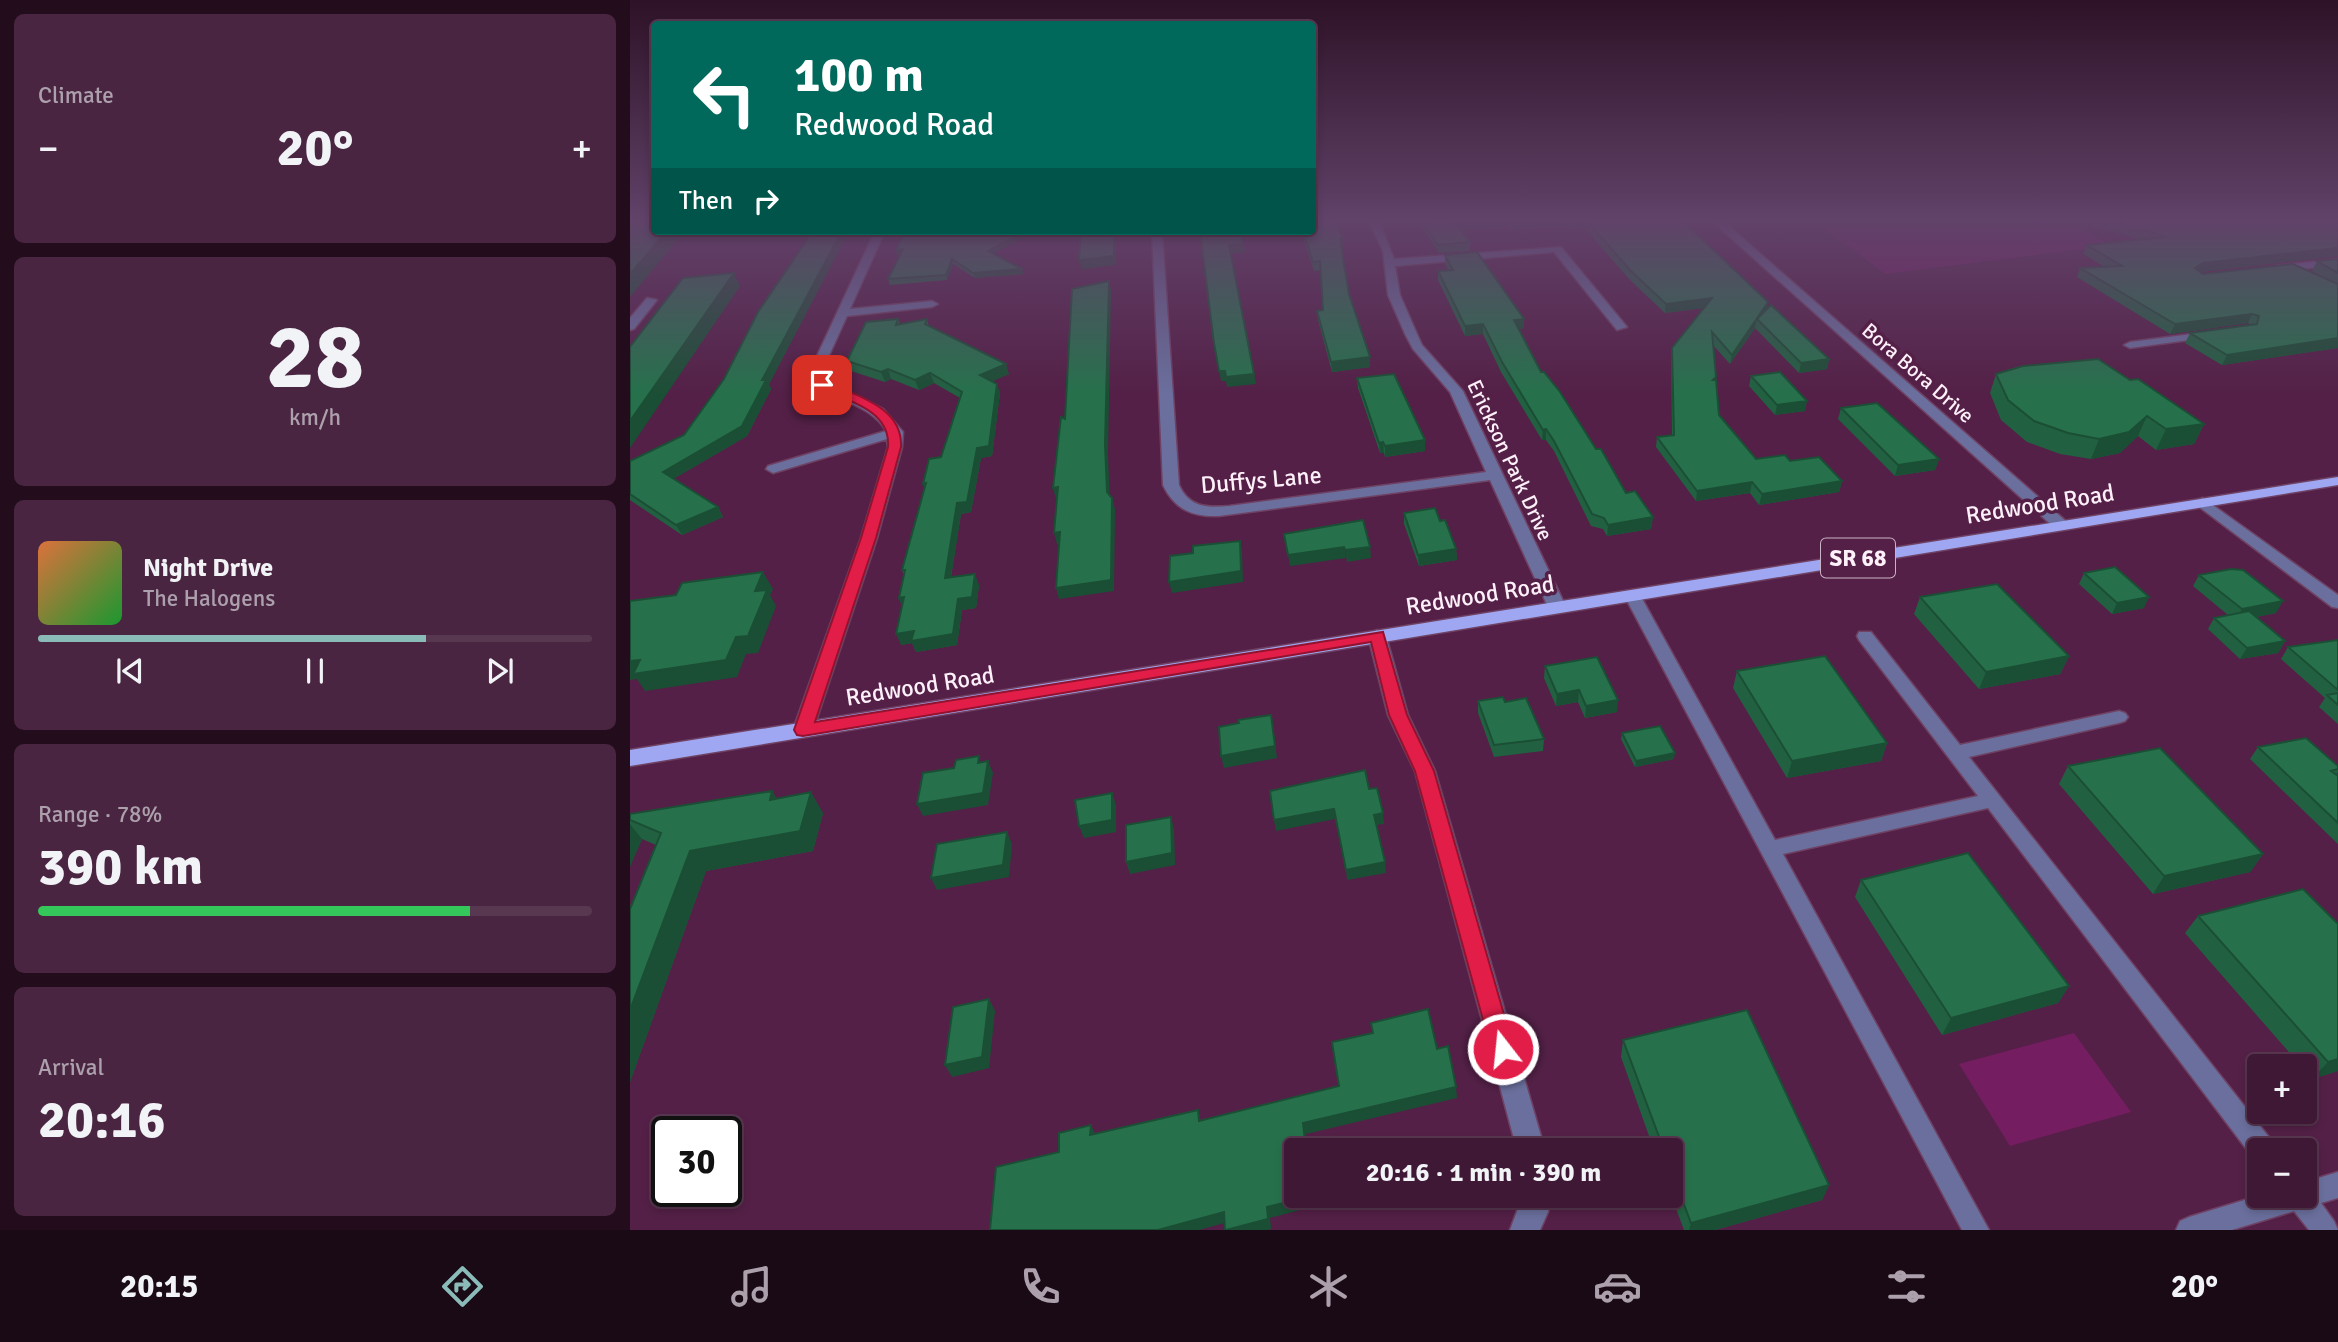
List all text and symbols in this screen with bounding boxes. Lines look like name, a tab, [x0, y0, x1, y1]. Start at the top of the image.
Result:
text: 100 m	[794, 45, 924, 105]
icon: left	[679, 49, 770, 140]
text: Climate	[38, 81, 114, 110]
text: Redwood Road	[794, 105, 994, 144]
text: 20°	[277, 116, 353, 180]
text: −	[38, 125, 59, 172]
text: +	[571, 125, 592, 172]
icon: right	[747, 182, 785, 220]
text: Then	[679, 185, 733, 217]
text: 28	[266, 301, 364, 414]
street label: Bora Bora Drive	[1857, 317, 1979, 429]
pin	[792, 355, 852, 415]
icon: arrive	[803, 366, 841, 404]
street label: Erickson Park Drive	[1461, 376, 1559, 544]
text: km/h	[289, 403, 341, 432]
street label: Duffys Lane	[1199, 460, 1323, 500]
street label: Redwood Road	[1963, 477, 2117, 531]
road number: SR 68	[1821, 538, 1895, 578]
text: Night Drive	[143, 552, 273, 584]
street label: Redwood Road	[1403, 568, 1557, 622]
text: The Halogens	[143, 584, 275, 613]
icon: previous	[111, 652, 149, 690]
icon: pause	[296, 652, 334, 690]
icon: next	[481, 652, 519, 690]
street label: Redwood Road	[843, 659, 997, 713]
text: Range · 78%	[38, 800, 162, 829]
text: 390 km	[38, 835, 203, 899]
position arrow	[1466, 1012, 1540, 1086]
text: Arrival	[38, 1053, 104, 1082]
map controls	[2247, 1054, 2317, 1208]
button: +	[2247, 1054, 2317, 1124]
text: 20:16	[38, 1088, 166, 1152]
speed limit sign: 30	[651, 1116, 742, 1207]
button: −	[2247, 1138, 2317, 1208]
text: 20:16 · 1 min · 390 m	[1366, 1157, 1601, 1189]
icon: directions	[438, 1262, 487, 1311]
icon: music	[727, 1262, 776, 1311]
icon: phone	[1016, 1262, 1065, 1311]
icon: climate	[1304, 1262, 1353, 1311]
icon: car	[1593, 1262, 1642, 1311]
icon: filters	[1882, 1262, 1931, 1311]
text: 20:15	[120, 1267, 198, 1306]
text: 20°	[2171, 1267, 2218, 1306]

